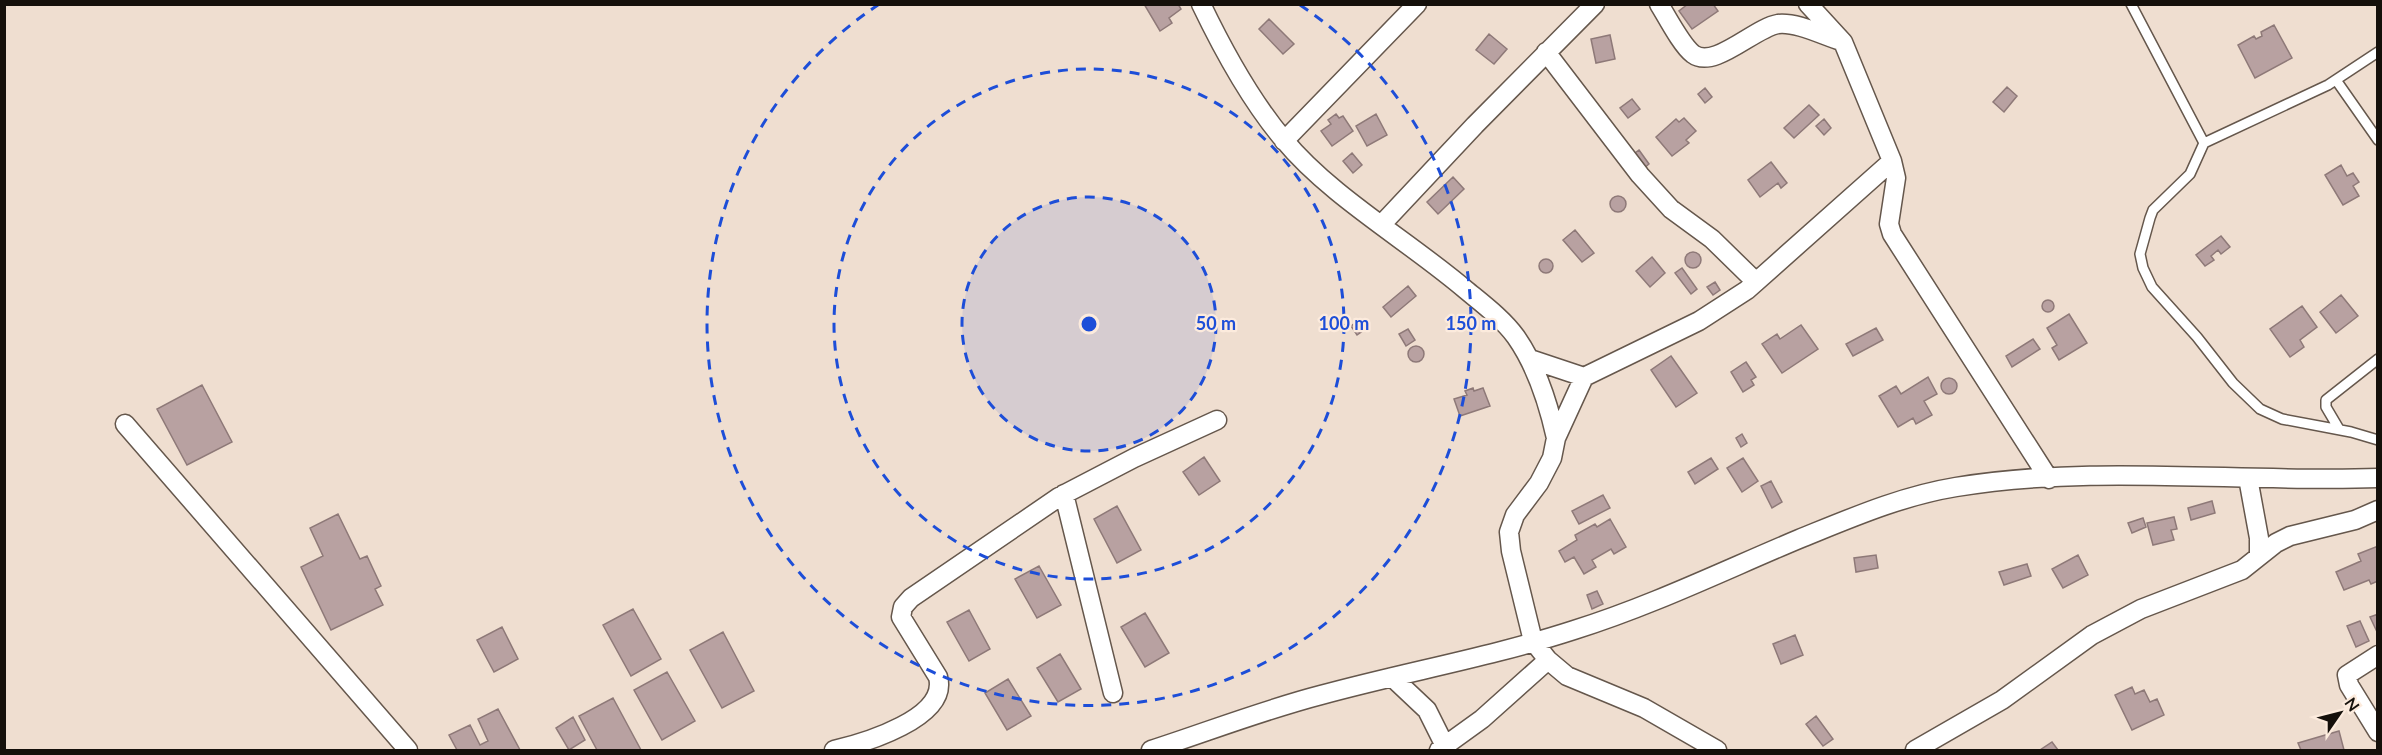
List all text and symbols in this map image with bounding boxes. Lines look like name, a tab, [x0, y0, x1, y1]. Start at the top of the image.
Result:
text: 50 m	[1196, 312, 1236, 334]
text: 100 m	[1319, 312, 1369, 334]
text: 150 m	[1446, 312, 1496, 334]
centre of rings	[1079, 314, 1099, 334]
north arrow	[2310, 683, 2370, 743]
text: N	[2341, 694, 2364, 715]

